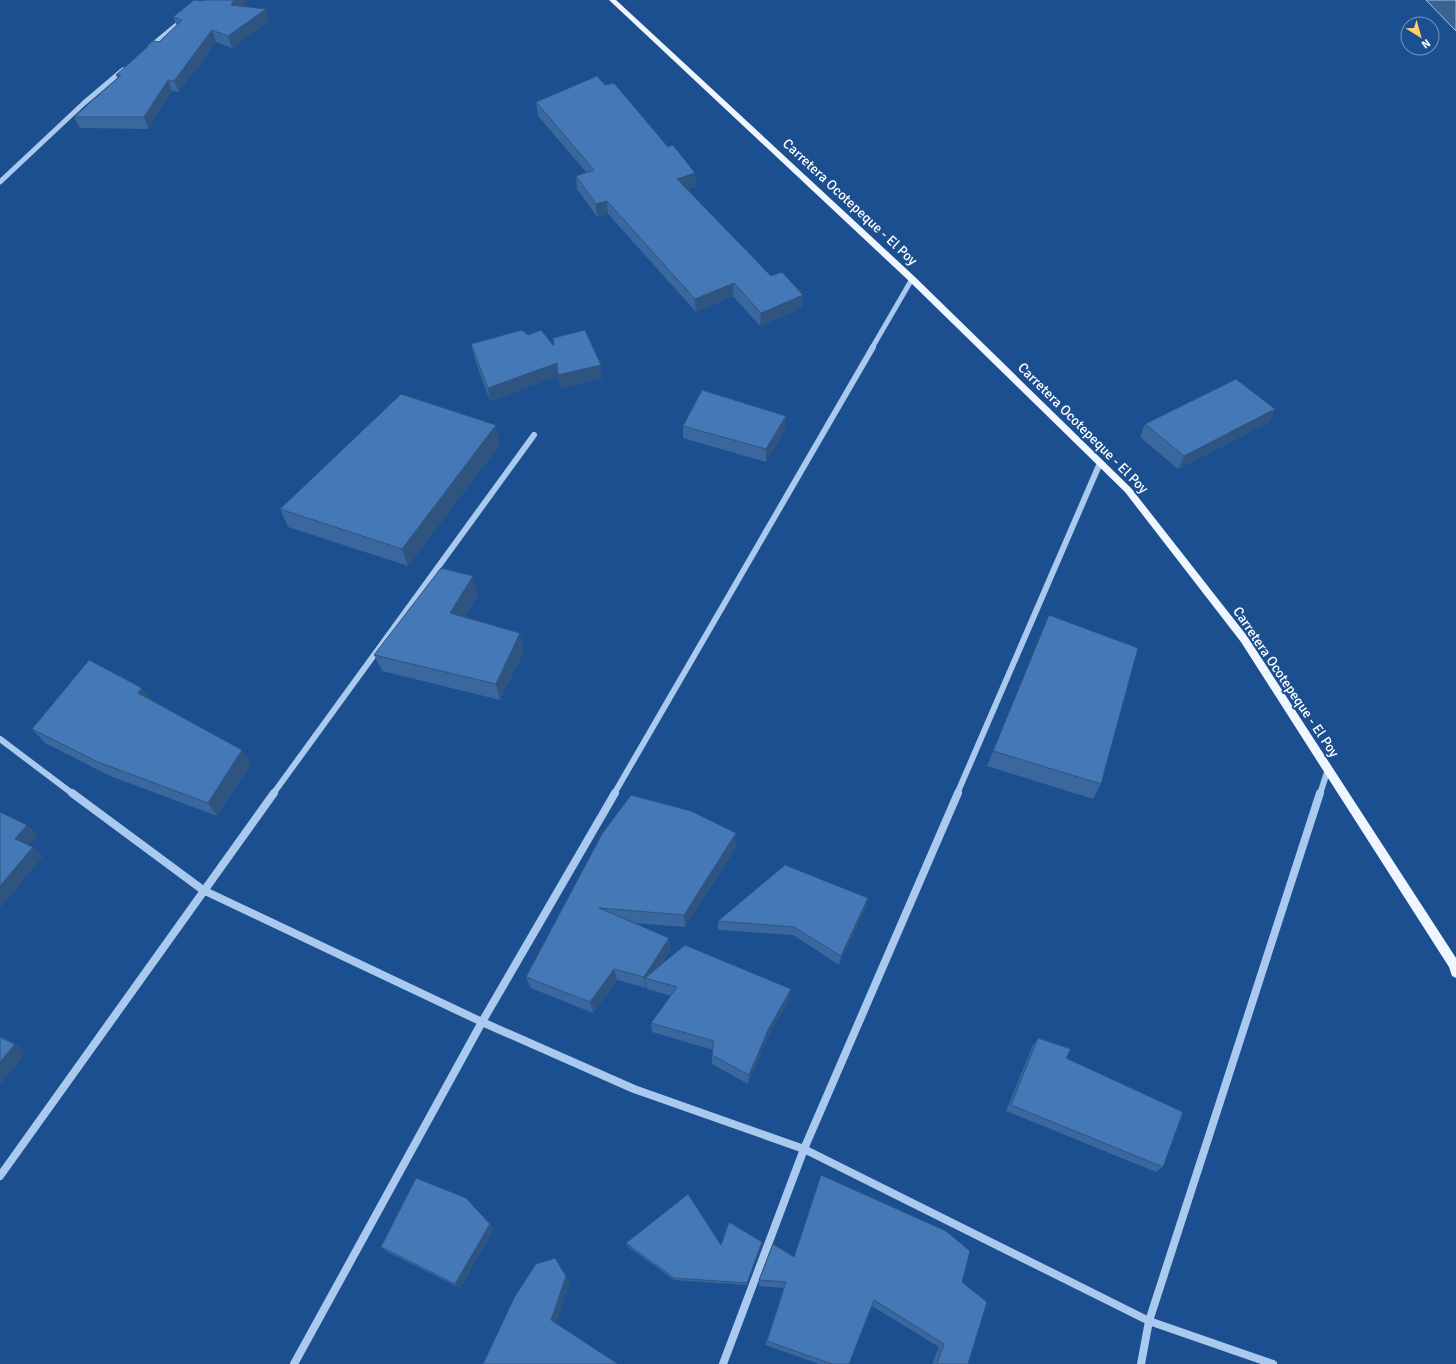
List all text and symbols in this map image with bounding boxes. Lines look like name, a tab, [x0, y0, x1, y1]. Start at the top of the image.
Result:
north arrow	[1400, 16, 1440, 56]
text: N	[1419, 36, 1433, 51]
street label: Carretera Ocotepeque - El Poy	[779, 135, 921, 269]
street label: Carretera Ocotepeque - El Poy	[1014, 359, 1152, 497]
street label: Carretera Ocotepeque - El Poy	[1229, 603, 1343, 761]

